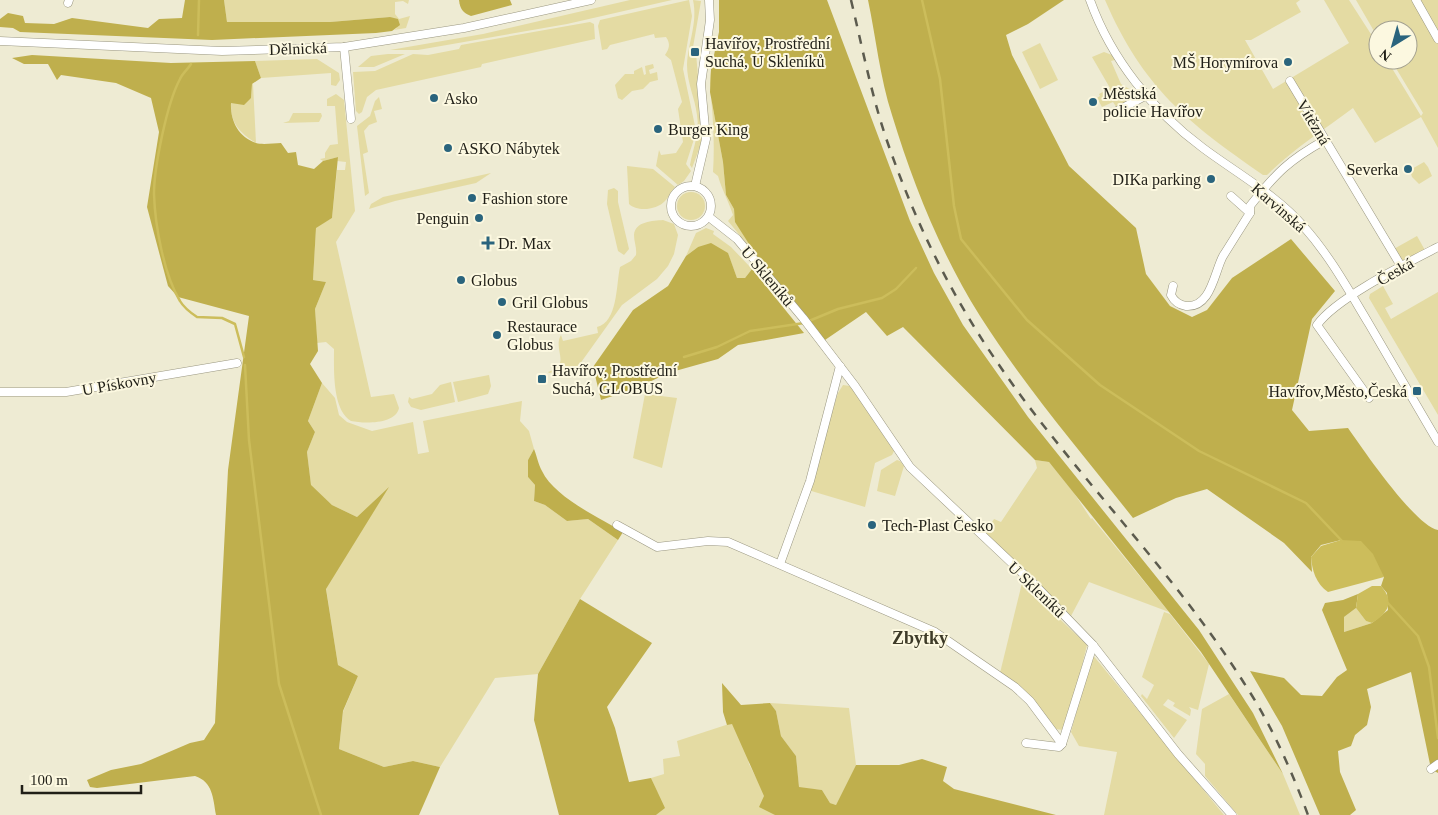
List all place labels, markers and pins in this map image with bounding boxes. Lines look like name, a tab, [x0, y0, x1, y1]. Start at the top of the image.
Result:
place label: Havířov, Prostřední Suchá, U Skleníků	[705, 35, 831, 70]
marker: Havířov, Prostřední Suchá, U Skleníků	[689, 46, 701, 58]
place label: MŠ Horymírova	[1173, 53, 1278, 72]
marker: MŠ Horymírova	[1282, 56, 1294, 68]
place label: Městská policie Havířov	[1103, 85, 1203, 121]
place label: Asko	[444, 90, 478, 107]
marker: Asko	[428, 92, 440, 104]
marker: Městská policie Havířov	[1087, 96, 1099, 108]
place label: Burger King	[668, 121, 748, 139]
marker: Burger King	[652, 123, 664, 135]
place label: ASKO Nábytek	[458, 140, 560, 158]
marker: ASKO Nábytek	[442, 142, 454, 154]
place label: Severka	[1346, 161, 1398, 178]
marker: Severka	[1402, 163, 1414, 175]
place label: DIKa parking	[1113, 171, 1201, 189]
marker: DIKa parking	[1205, 173, 1217, 185]
place label: Fashion store	[482, 190, 568, 207]
marker: Fashion store	[466, 192, 478, 204]
place label: Penguin	[417, 210, 469, 228]
marker: Penguin	[473, 212, 485, 224]
place label: Dr. Max	[498, 235, 551, 252]
marker: Dr. Max	[482, 237, 494, 249]
place label: Globus	[471, 272, 517, 289]
marker: Globus	[455, 274, 467, 286]
place label: Gril Globus	[512, 294, 588, 311]
marker: Gril Globus	[496, 296, 508, 308]
place label: Restaurace Globus	[507, 318, 577, 353]
marker: Restaurace Globus	[491, 329, 503, 341]
place label: Havířov, Prostřední Suchá, GLOBUS	[552, 362, 678, 397]
marker: Havířov, Prostřední Suchá, GLOBUS	[536, 373, 548, 385]
place label: Havířov,Město,Česká	[1269, 382, 1407, 400]
marker: Havířov,Město,Česká	[1411, 385, 1423, 397]
place label: Tech-Plast Česko	[882, 516, 993, 534]
marker: Tech-Plast Česko	[866, 519, 878, 531]

